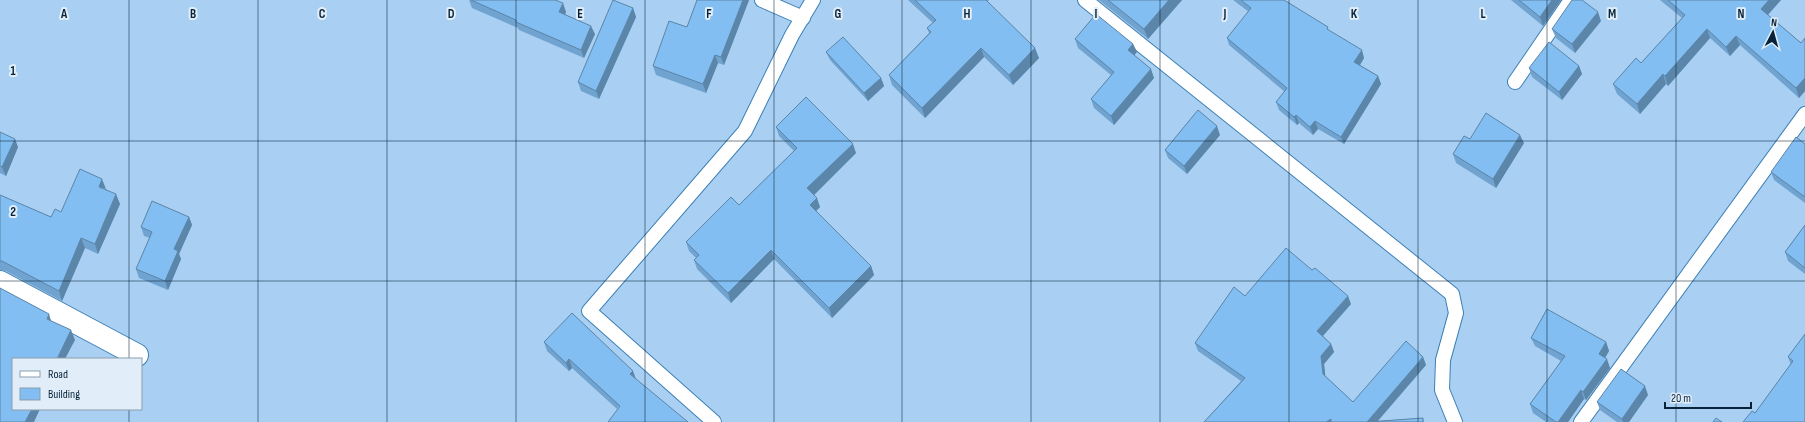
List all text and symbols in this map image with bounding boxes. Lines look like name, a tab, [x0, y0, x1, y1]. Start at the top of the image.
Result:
text: A	[60, 6, 68, 22]
text: B	[190, 6, 196, 22]
text: C	[319, 6, 326, 22]
text: D	[448, 6, 455, 22]
text: E	[577, 6, 583, 22]
text: F	[706, 6, 712, 22]
text: G	[835, 6, 842, 22]
text: H	[964, 6, 971, 22]
text: I	[1095, 6, 1098, 22]
text: J	[1223, 6, 1227, 22]
text: K	[1351, 6, 1358, 22]
text: L	[1480, 6, 1486, 22]
text: M	[1608, 6, 1616, 22]
text: N	[1738, 6, 1745, 22]
north arrow	[1753, 12, 1793, 52]
text: N	[1770, 16, 1778, 29]
text: 1	[10, 63, 16, 79]
text: 2	[10, 204, 16, 220]
legend	[12, 358, 142, 410]
text: Road	[48, 367, 68, 382]
scale bar	[1665, 384, 1751, 410]
text: Building	[48, 387, 80, 402]
text: 20 m	[1671, 391, 1691, 406]

